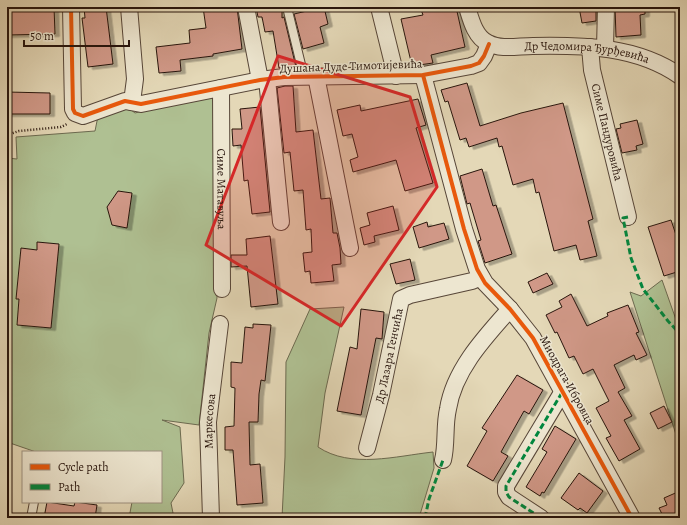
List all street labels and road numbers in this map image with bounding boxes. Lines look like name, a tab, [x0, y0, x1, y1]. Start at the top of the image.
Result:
street label: Др Чедомира Ђурђевића	[524, 38, 652, 67]
street label: Душана Дуде Тимотијевића	[279, 55, 423, 76]
street label: Симе Пандуровића	[588, 82, 627, 183]
street label: Симе Матавуља	[213, 148, 230, 230]
street label: Др Лазара Генчића	[371, 306, 407, 405]
street label: Миодрага Ибровца	[536, 333, 598, 428]
street label: Маркесова	[200, 392, 219, 449]

